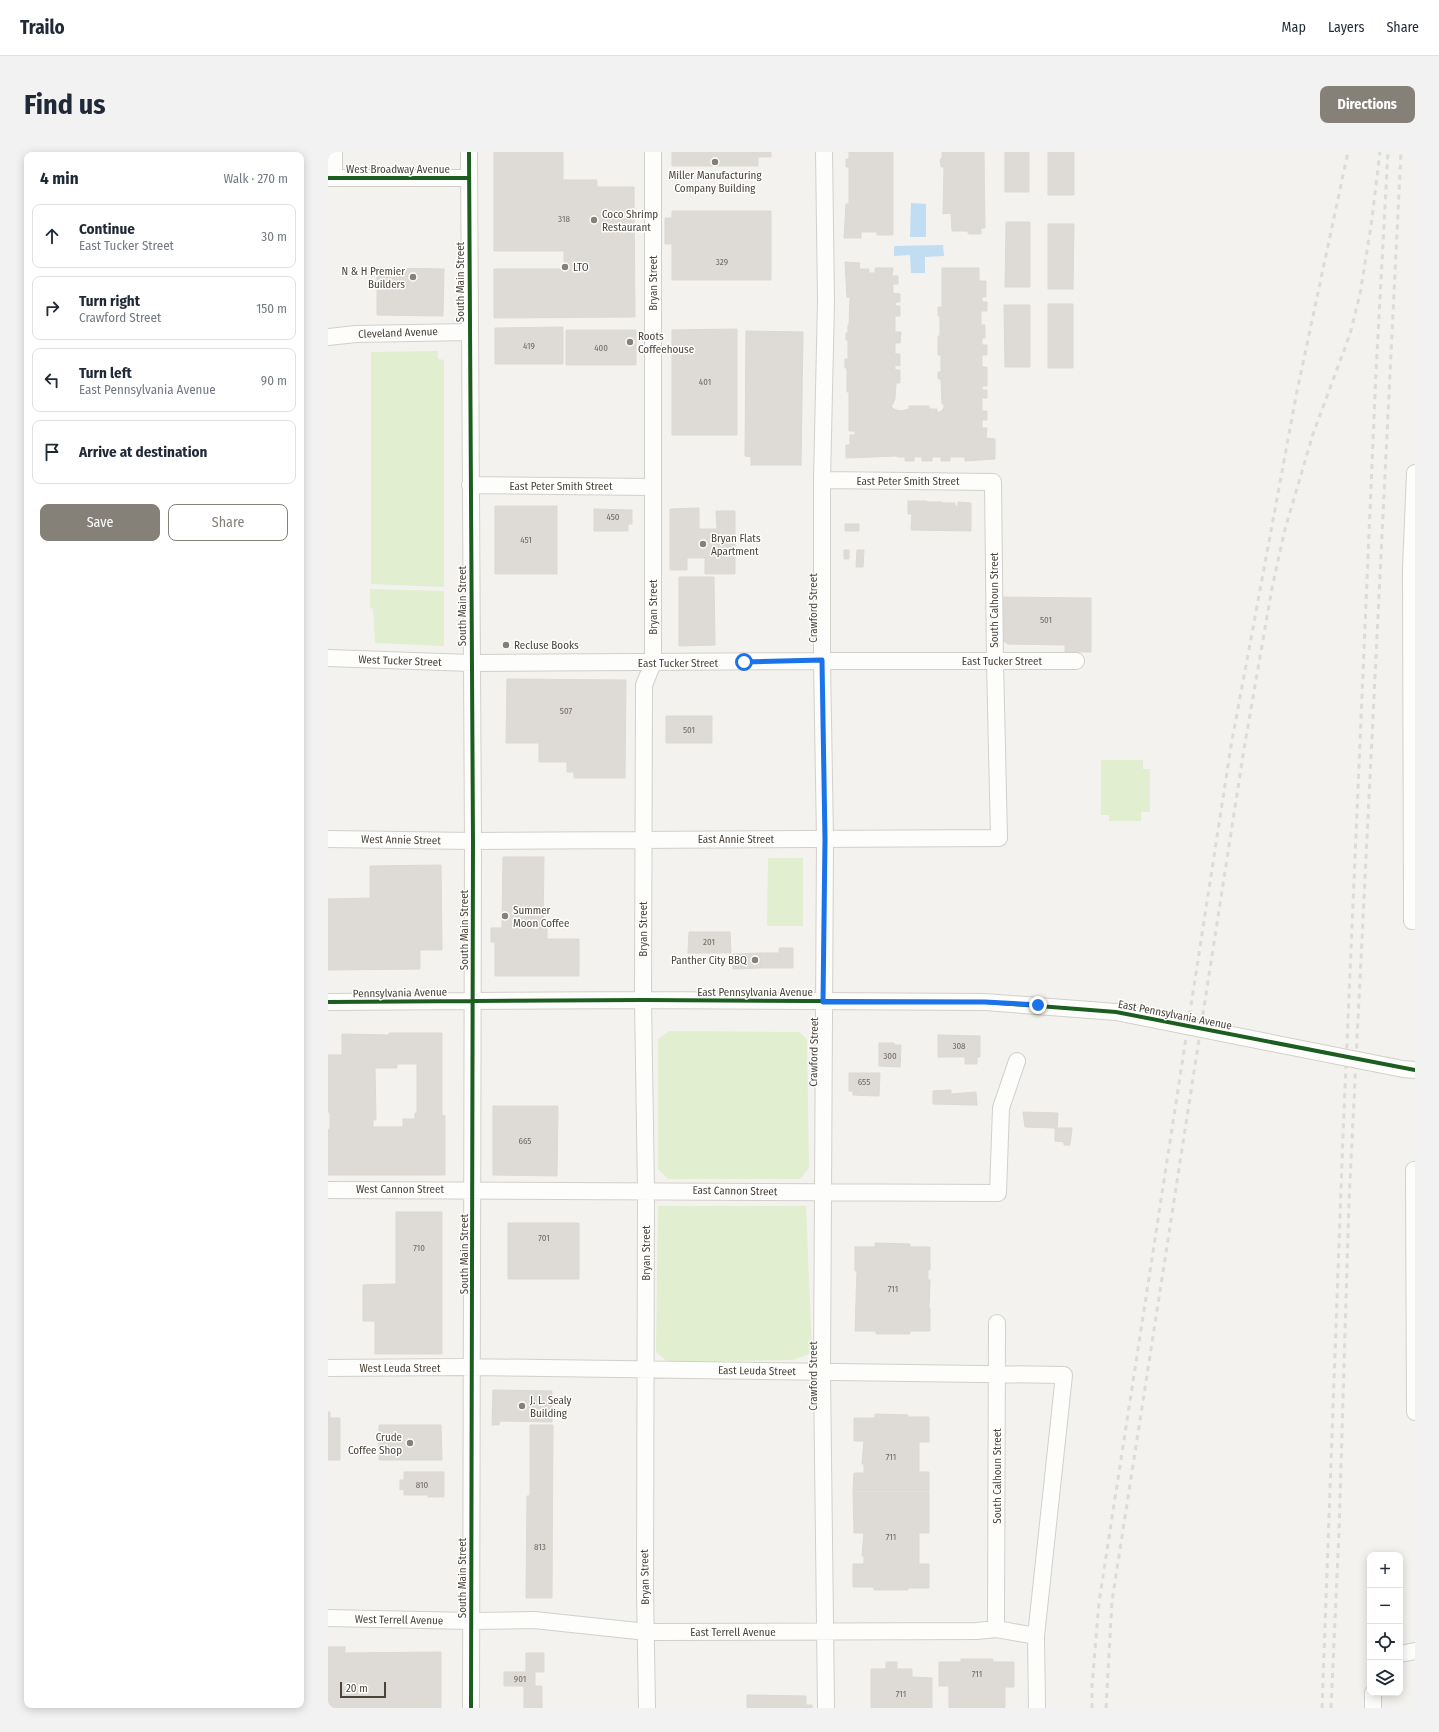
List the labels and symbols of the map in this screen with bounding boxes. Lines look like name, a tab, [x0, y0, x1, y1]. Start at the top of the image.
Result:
marker: Miller Manufacturing Company Building	[710, 157, 720, 167]
street label: West Broadway Avenue	[346, 163, 450, 176]
place label: Miller Manufacturing Company Building	[668, 169, 762, 195]
place label: Coco Shrimp Restaurant	[602, 208, 658, 234]
house number: 318	[558, 214, 570, 224]
marker: Coco Shrimp Restaurant	[589, 215, 599, 225]
street label: South Main Street	[454, 241, 467, 322]
street label: Bryan Street	[647, 255, 660, 311]
house number: 329	[716, 257, 728, 267]
place label: LTO	[573, 261, 589, 274]
marker: LTO	[560, 262, 570, 272]
place label: N & H Premier Builders	[342, 265, 405, 291]
marker: N & H Premier Builders	[408, 272, 418, 282]
street label: Cleveland Avenue	[358, 325, 438, 341]
place label: Roots Coffeehouse	[638, 330, 694, 356]
marker: Roots Coffeehouse	[625, 337, 635, 347]
house number: 419	[523, 341, 535, 351]
house number: 400	[594, 343, 608, 353]
house number: 401	[699, 377, 711, 387]
street label: East Peter Smith Street	[856, 475, 960, 488]
street label: East Peter Smith Street	[509, 480, 613, 493]
house number: 450	[606, 512, 620, 522]
place label: Bryan Flats Apartment	[711, 532, 761, 558]
house number: 451	[520, 535, 532, 545]
marker: Bryan Flats Apartment	[698, 539, 708, 549]
street label: South Calhoun Street	[988, 552, 1001, 648]
street label: South Main Street	[456, 565, 469, 646]
street label: Crawford Street	[807, 573, 820, 643]
street label: Bryan Street	[647, 579, 660, 635]
house number: 501	[1040, 615, 1052, 625]
place label: Recluse Books	[514, 639, 579, 652]
marker: Recluse Books	[501, 640, 511, 650]
street label: West Tucker Street	[358, 653, 442, 669]
route start	[735, 653, 753, 671]
street label: East Tucker Street	[962, 655, 1043, 668]
street label: East Tucker Street	[638, 657, 719, 670]
house number: 507	[560, 706, 573, 716]
house number: 501	[683, 725, 695, 735]
street label: West Annie Street	[361, 833, 441, 847]
street label: East Annie Street	[698, 833, 775, 846]
street label: South Main Street	[458, 889, 471, 970]
street label: Bryan Street	[637, 901, 650, 957]
place label: Summer Moon Coffee	[513, 904, 569, 930]
marker: Summer Moon Coffee	[500, 911, 510, 921]
house number: 201	[703, 937, 715, 947]
place label: Panther City BBQ	[671, 954, 747, 967]
marker: Panther City BBQ	[750, 955, 760, 965]
street label: Pennsylvania Avenue	[353, 986, 447, 1000]
street label: East Pennsylvania Avenue	[697, 986, 813, 999]
route end	[1029, 996, 1047, 1014]
street label: East Pennsylvania Avenue	[1117, 998, 1233, 1032]
street label: Crawford Street	[807, 1017, 821, 1087]
house number: 308	[952, 1041, 966, 1051]
house number: 300	[883, 1051, 897, 1061]
house number: 655	[858, 1077, 870, 1087]
house number: 665	[518, 1136, 532, 1146]
street label: West Cannon Street	[356, 1183, 444, 1196]
street label: East Cannon Street	[692, 1184, 778, 1198]
street label: South Main Street	[458, 1213, 471, 1294]
street label: Bryan Street	[640, 1225, 653, 1281]
house number: 701	[538, 1233, 550, 1243]
house number: 710	[413, 1243, 425, 1253]
house number: 711	[888, 1284, 898, 1294]
street label: Crawford Street	[807, 1341, 820, 1411]
street label: West Leuda Street	[359, 1362, 441, 1375]
street label: East Leuda Street	[718, 1364, 796, 1378]
place label: J. L. Sealy Building	[530, 1394, 572, 1420]
marker: J. L. Sealy Building	[517, 1401, 527, 1411]
street label: South Calhoun Street	[991, 1428, 1004, 1524]
place label: Crude Coffee Shop	[348, 1431, 402, 1457]
marker: Crude Coffee Shop	[405, 1438, 415, 1448]
house number: 711	[886, 1452, 896, 1462]
house number: 810	[416, 1480, 429, 1490]
house number: 711	[886, 1532, 896, 1542]
street label: South Main Street	[456, 1537, 469, 1618]
house number: 813	[534, 1542, 546, 1552]
street label: Bryan Street	[638, 1549, 652, 1605]
street label: West Terrell Avenue	[355, 1613, 443, 1627]
street label: East Terrell Avenue	[690, 1626, 776, 1639]
house number: 711	[972, 1669, 982, 1679]
house number: 901	[514, 1674, 526, 1684]
scale bar	[340, 1680, 386, 1699]
house number: 711	[896, 1689, 906, 1699]

